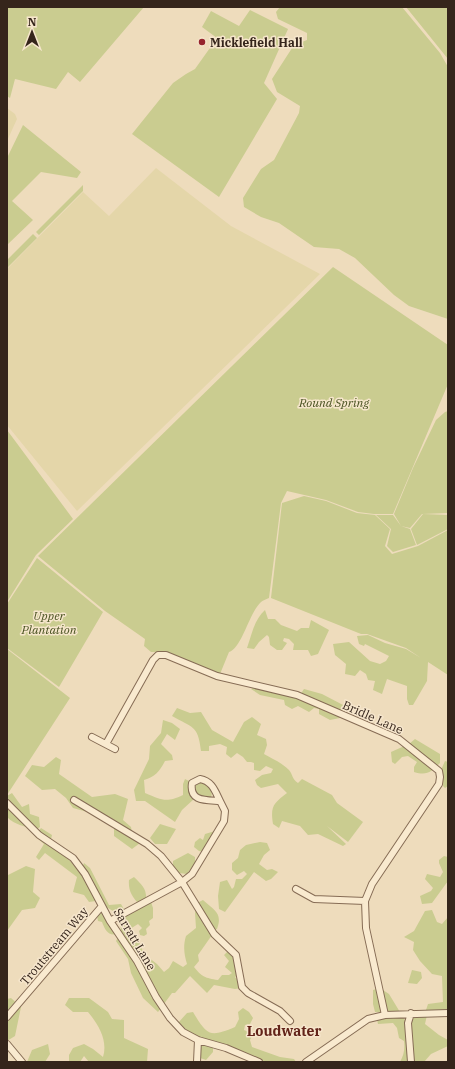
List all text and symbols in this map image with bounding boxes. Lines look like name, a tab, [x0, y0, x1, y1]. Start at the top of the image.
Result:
north arrow	[12, 12, 52, 52]
text: N	[28, 15, 37, 29]
place label: Micklefield Hall	[210, 35, 303, 50]
marker: Micklefield Hall	[197, 37, 207, 47]
park label: Round Spring	[298, 395, 369, 410]
park label: Upper Plantation	[21, 608, 77, 637]
street label: Bridle Lane	[340, 697, 406, 737]
street label: Troutstream Way	[17, 903, 92, 988]
street label: Sarratt Lane	[111, 905, 159, 973]
district label: Loudwater	[247, 1022, 321, 1040]

